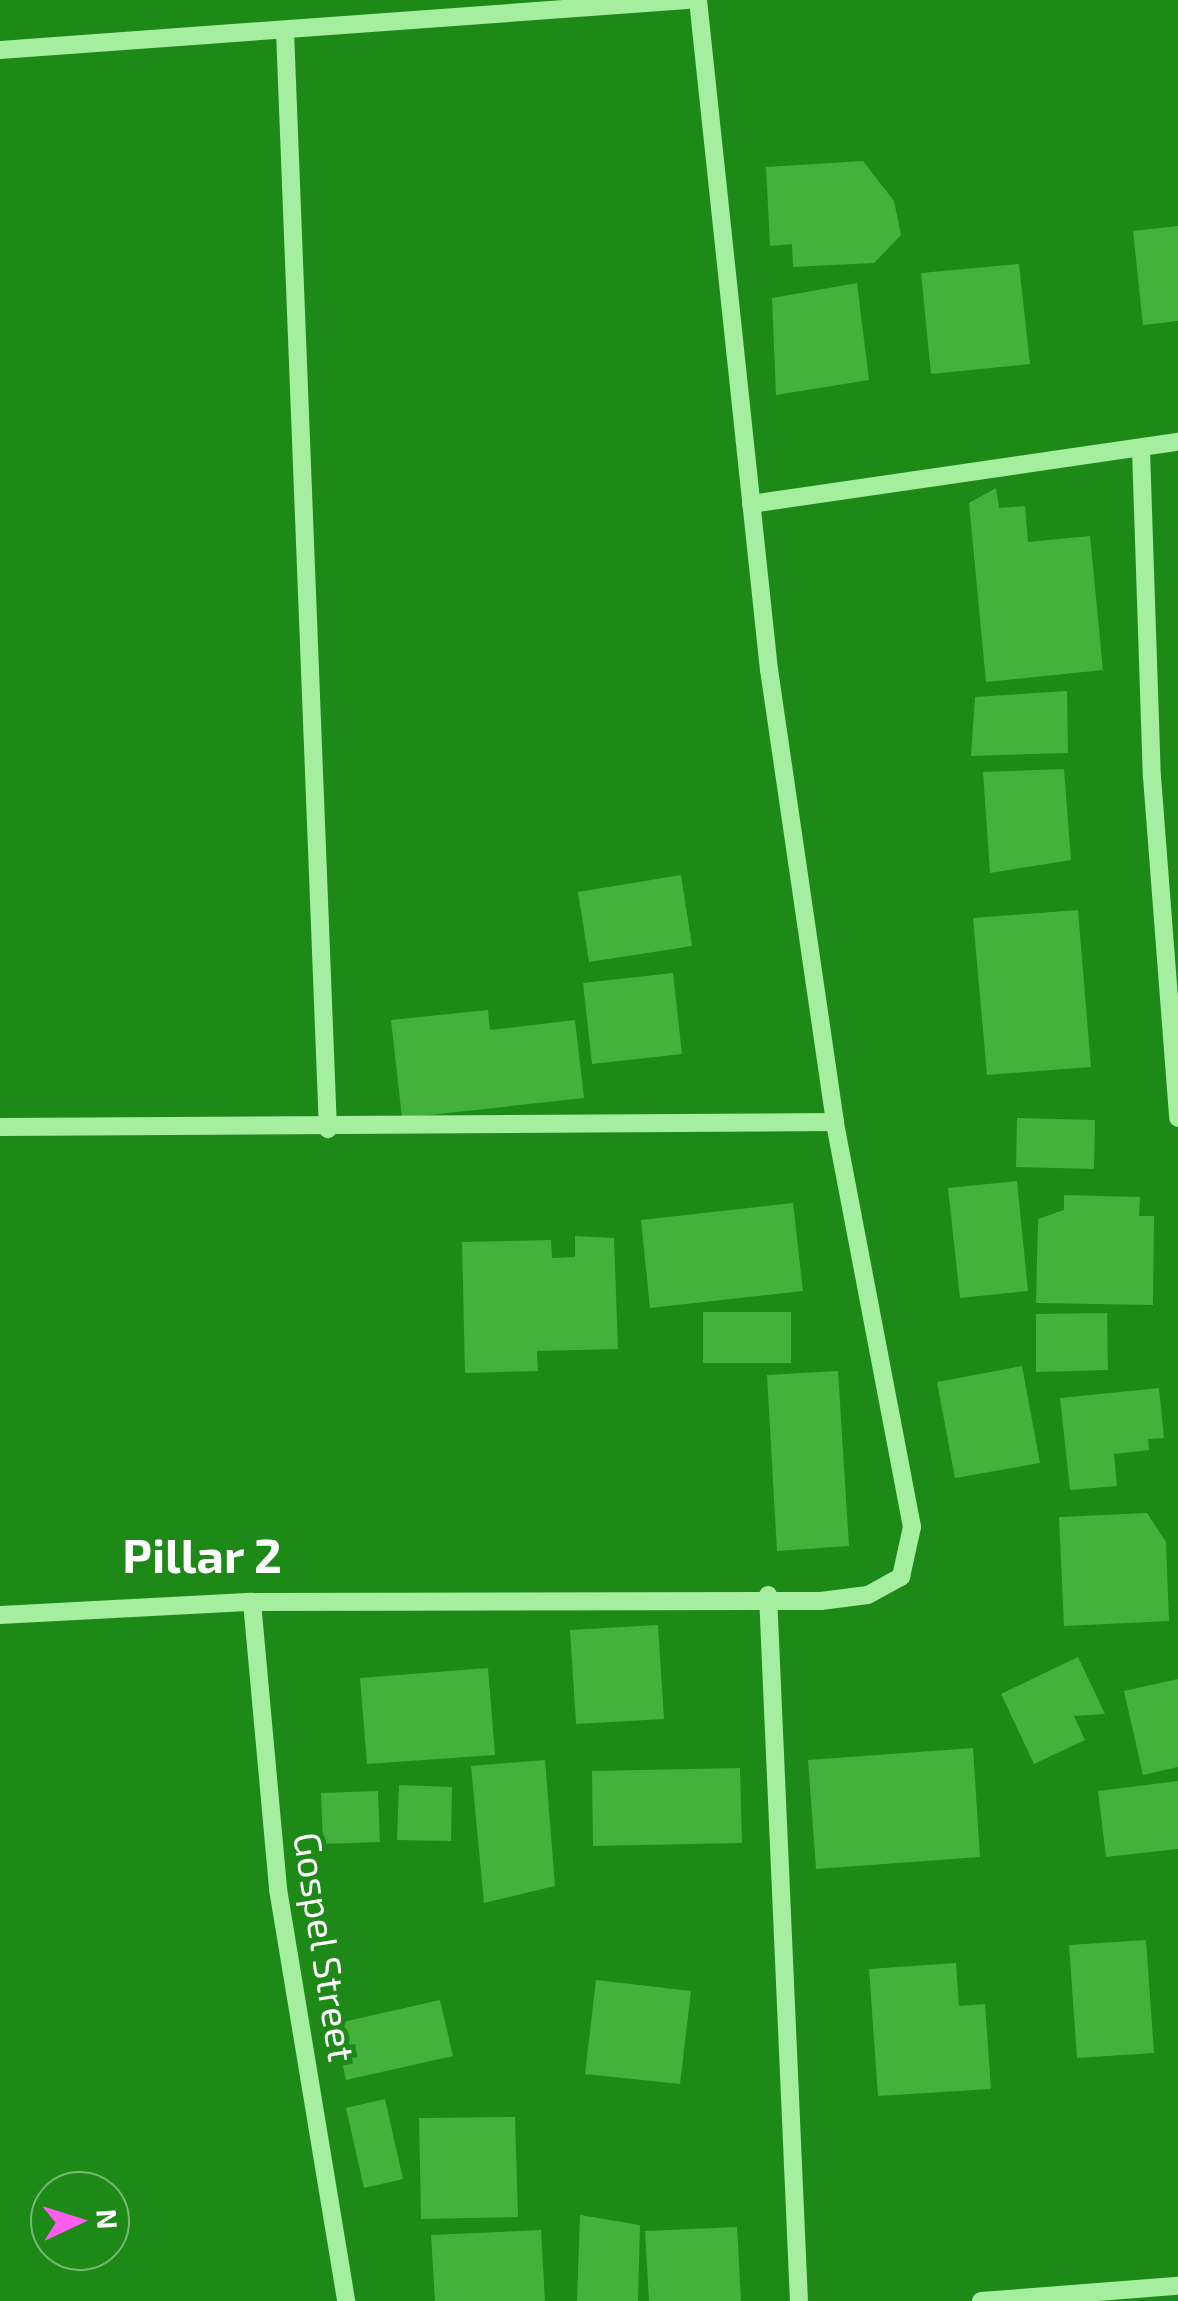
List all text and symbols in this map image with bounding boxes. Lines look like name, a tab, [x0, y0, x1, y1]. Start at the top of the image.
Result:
district label: Pillar 2	[122, 1526, 282, 1584]
street label: Gospel Street	[284, 1829, 366, 2065]
north arrow	[30, 2171, 130, 2271]
text: N	[90, 2208, 126, 2230]

